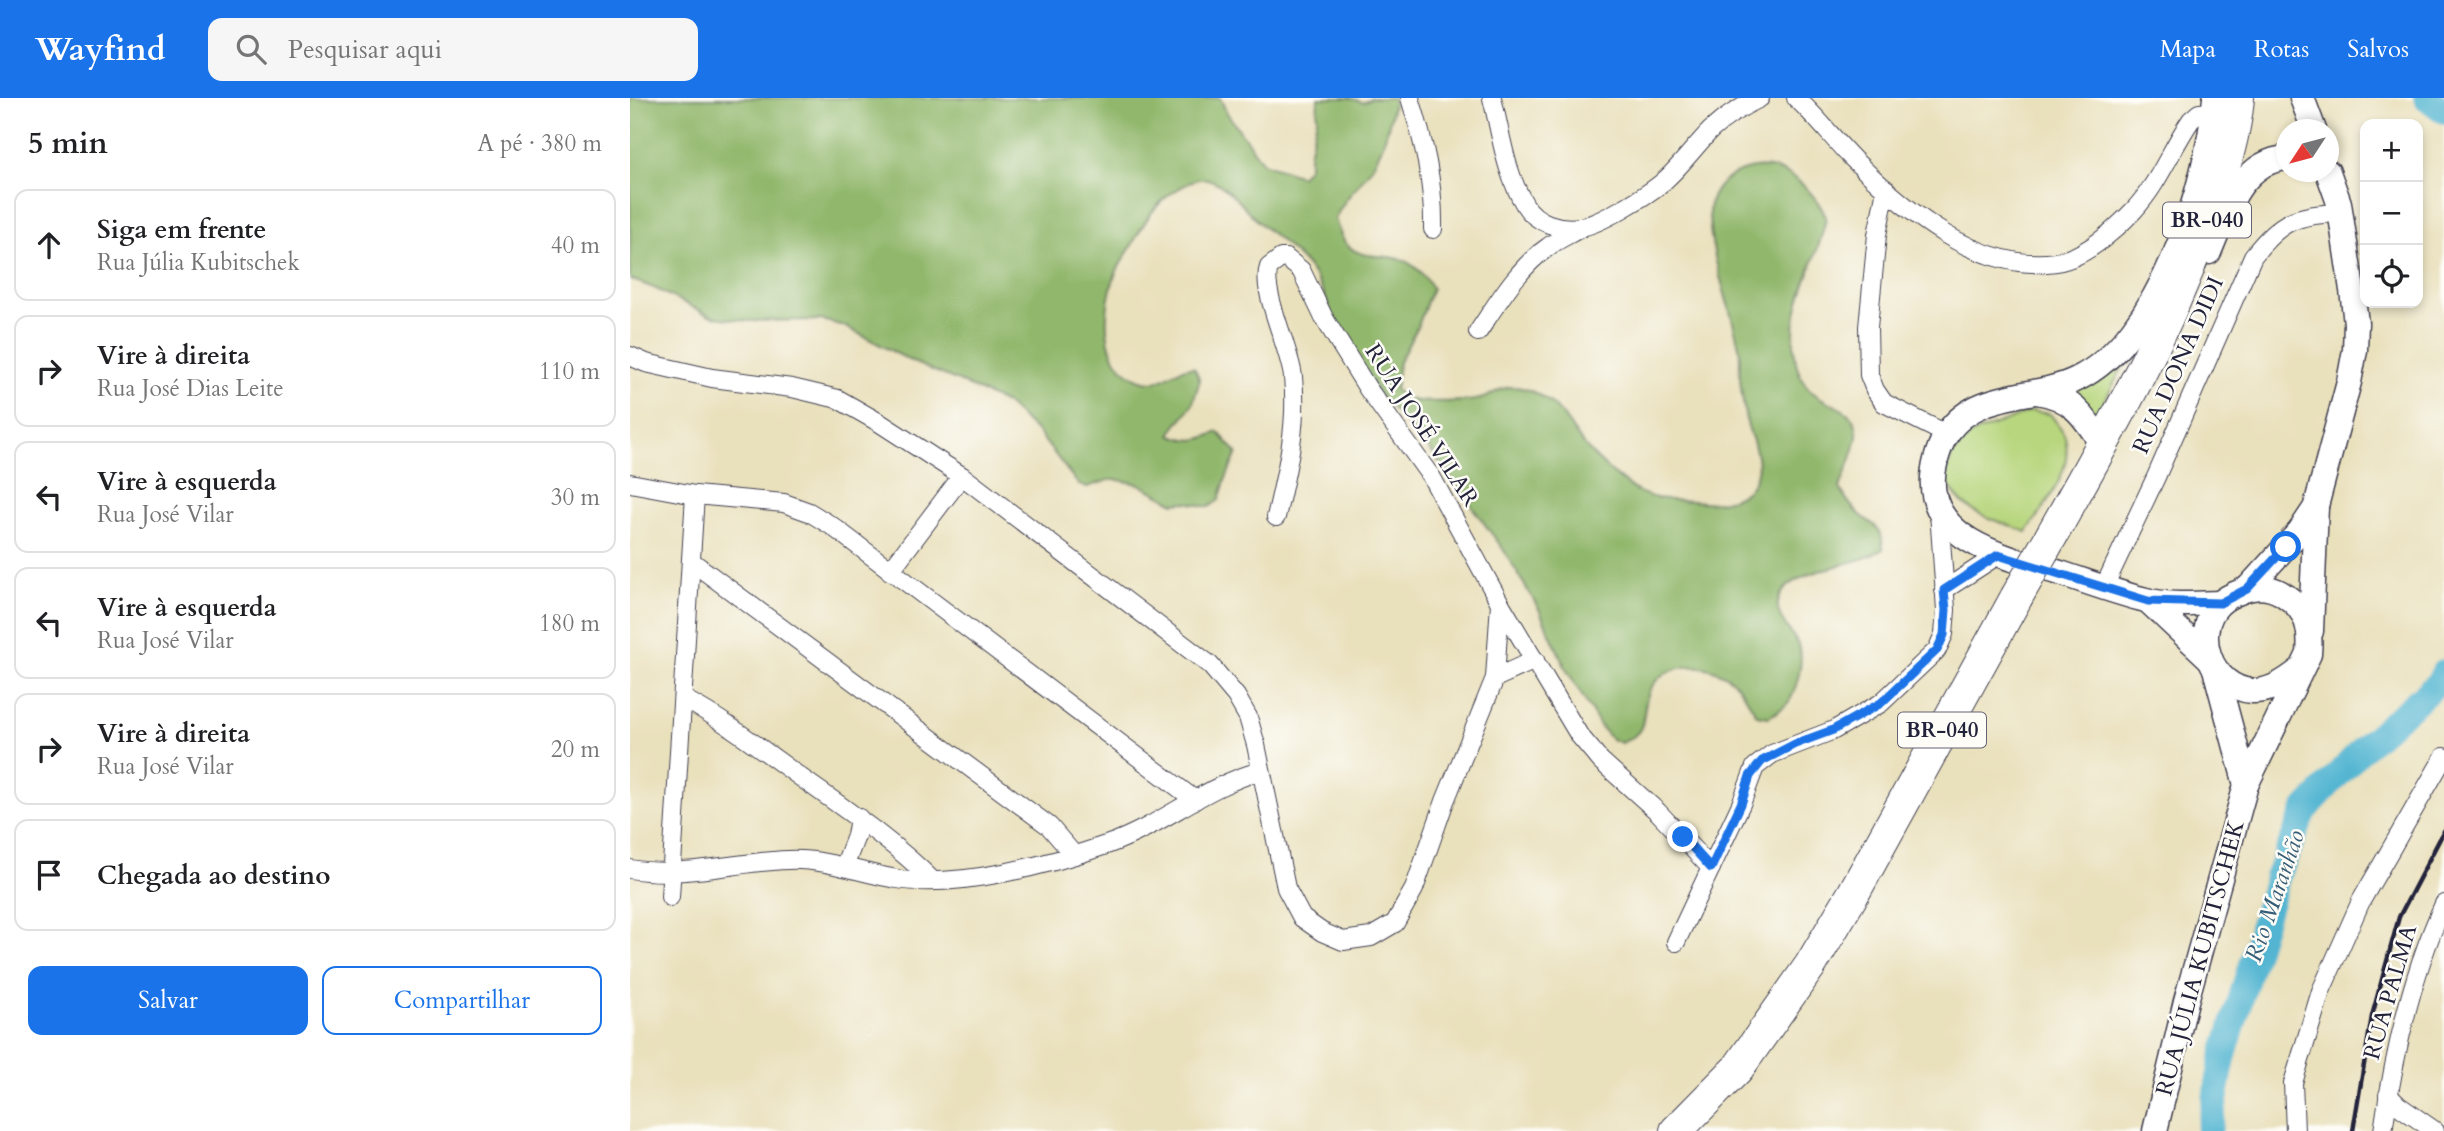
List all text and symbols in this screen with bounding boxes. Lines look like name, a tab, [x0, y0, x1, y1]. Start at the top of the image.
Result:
search box	[208, 18, 698, 81]
text: Wayfind	[35, 27, 166, 72]
icon: search	[232, 30, 270, 68]
text: Pesquisar aqui	[288, 32, 442, 67]
text: Mapa	[2160, 33, 2216, 66]
text: Rotas	[2254, 33, 2309, 66]
text: Salvos	[2347, 33, 2409, 66]
north arrow	[2276, 119, 2339, 182]
map controls	[2360, 119, 2423, 308]
button: +	[2360, 119, 2423, 182]
text: 5 min	[28, 123, 108, 164]
text: A pé · 380 m	[478, 128, 602, 159]
button: −	[2360, 182, 2423, 245]
road number: BR-040	[2163, 202, 2251, 238]
text: Siga em frente	[97, 212, 266, 247]
icon: ahead	[30, 226, 68, 264]
text: 40 m	[551, 230, 600, 261]
button: locate	[2360, 245, 2423, 308]
text: Rua Júlia Kubitschek	[97, 247, 300, 278]
street label: RUA DONA DIDI	[2125, 271, 2231, 459]
text: Vire à direita	[97, 338, 250, 373]
street label: RUA JOSÉ VILAR	[1358, 338, 1486, 512]
icon: right	[30, 352, 68, 390]
text: 110 m	[539, 356, 600, 387]
text: Rua José Dias Leite	[97, 373, 284, 404]
text: Vire à esquerda	[97, 464, 277, 499]
icon: left	[30, 478, 68, 516]
text: 30 m	[551, 482, 600, 513]
text: Rua José Vilar	[97, 499, 234, 530]
route start	[2270, 531, 2301, 562]
text: Vire à esquerda	[97, 590, 277, 625]
icon: left	[30, 604, 68, 642]
text: 180 m	[539, 608, 600, 639]
text: Rua José Vilar	[97, 625, 234, 656]
road number: BR-040	[1898, 712, 1986, 748]
text: Vire à direita	[97, 716, 250, 751]
icon: right	[30, 730, 68, 768]
text: 20 m	[551, 734, 600, 765]
text: Rua José Vilar	[97, 751, 234, 782]
street label: RUA JÚLIA KUBITSCHEK	[2147, 816, 2252, 1099]
route end	[1667, 821, 1698, 852]
water label: Rio Maranhão	[2237, 826, 2313, 966]
icon: arrive	[30, 856, 68, 894]
text: Chegada ao destino	[97, 858, 330, 893]
street label: RUA PALMA	[2356, 920, 2424, 1063]
button: Salvar	[28, 966, 308, 1035]
button: Compartilhar	[322, 966, 602, 1035]

